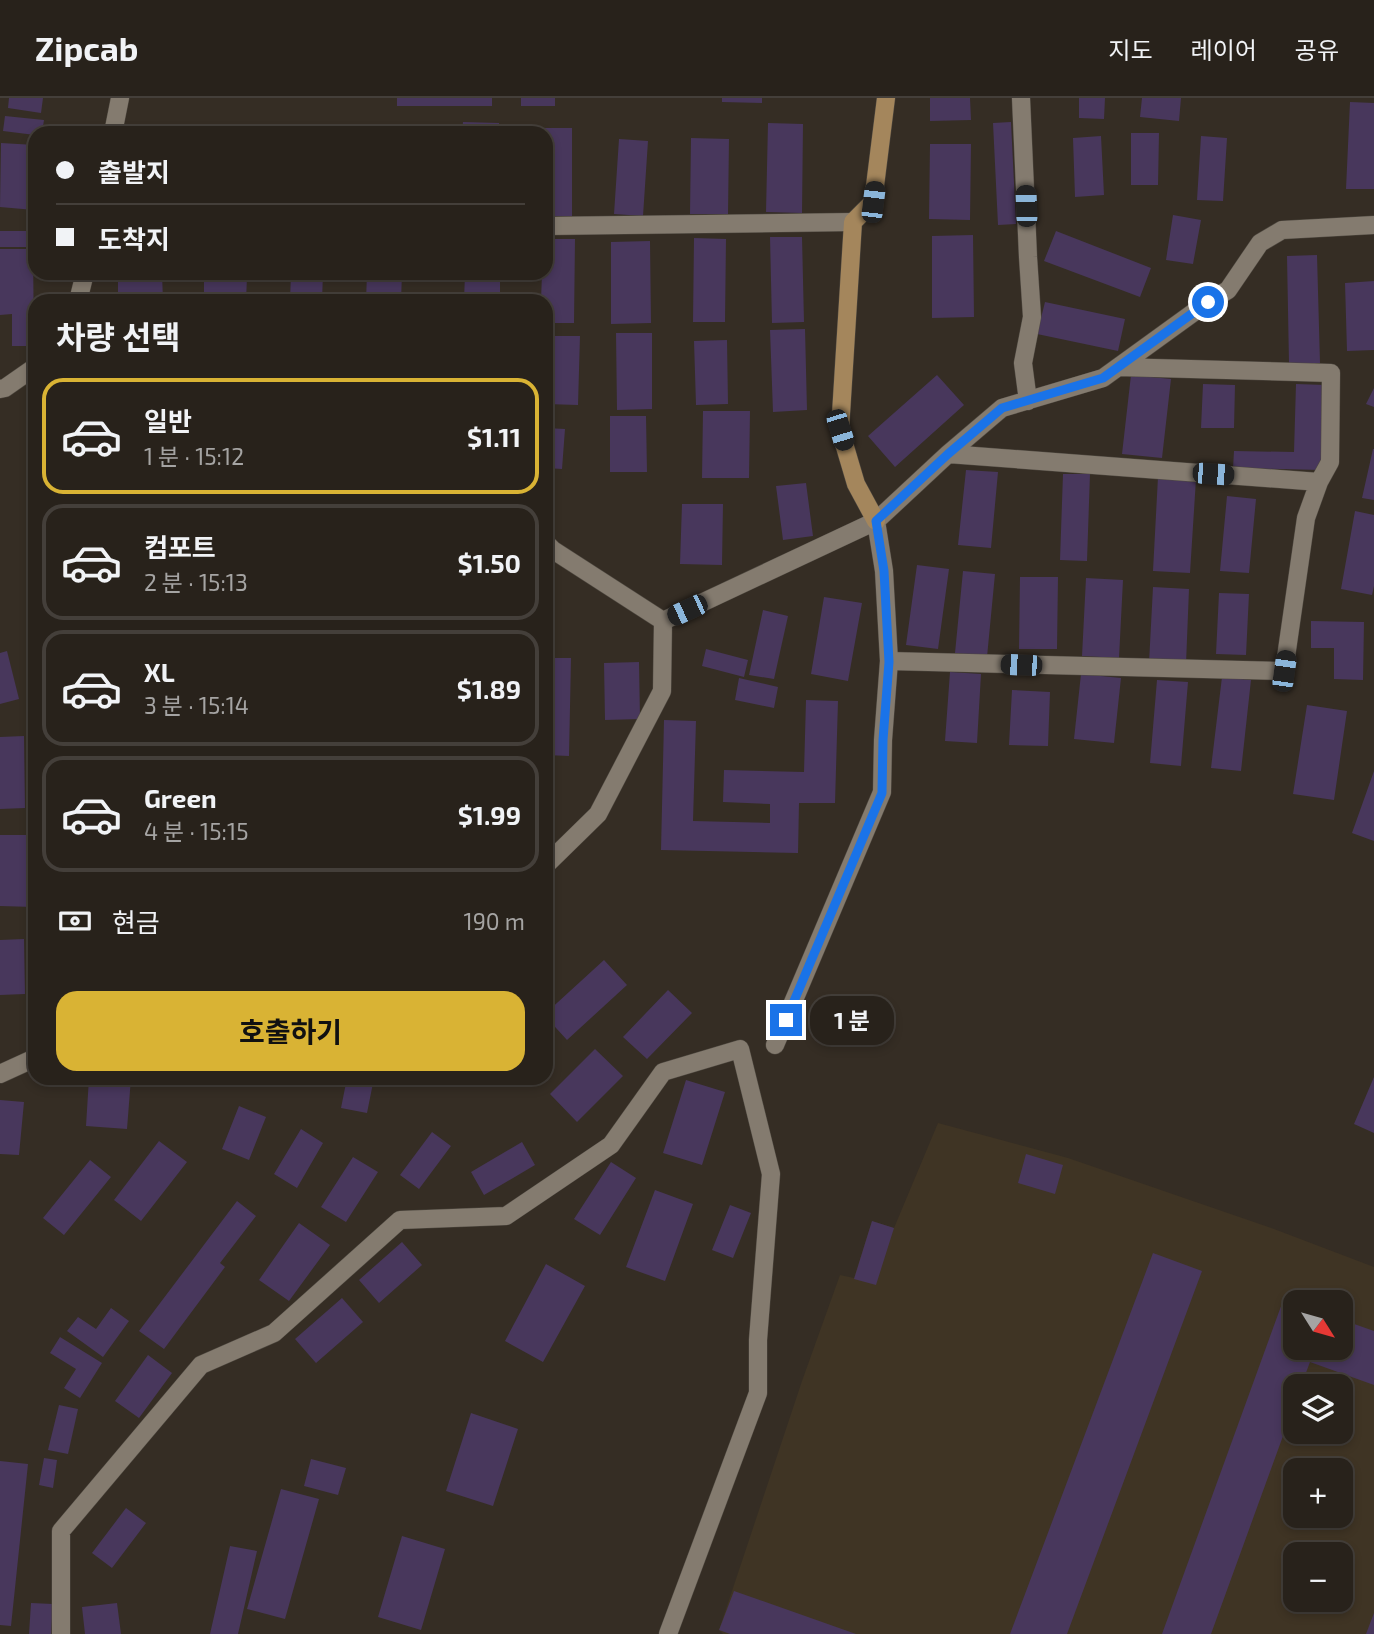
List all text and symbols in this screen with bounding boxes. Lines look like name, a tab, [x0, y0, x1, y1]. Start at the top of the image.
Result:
text: Zipcab	[35, 28, 138, 68]
text: 지도	[1108, 35, 1153, 64]
text: 레이어	[1191, 35, 1257, 64]
text: 공유	[1295, 35, 1339, 64]
text: 출발지	[98, 156, 170, 187]
car	[861, 180, 886, 224]
car	[1015, 185, 1038, 227]
text: 도착지	[98, 223, 170, 254]
route start	[1192, 286, 1224, 318]
text: 차량 선택	[56, 317, 181, 355]
icon: car	[60, 405, 123, 468]
text: 일반	[144, 405, 192, 436]
car	[824, 407, 857, 453]
text: $1.11	[467, 421, 521, 452]
text: 1 분 · 15:12	[144, 442, 244, 470]
car	[1192, 462, 1235, 486]
icon: car	[60, 531, 123, 594]
text: 컴포트	[144, 531, 216, 562]
text: $1.50	[458, 547, 521, 578]
text: 2 분 · 15:13	[144, 568, 248, 596]
car	[664, 592, 711, 628]
car	[1271, 649, 1298, 693]
car	[1000, 654, 1043, 676]
text: XL	[144, 656, 175, 687]
icon: car	[60, 657, 123, 720]
text: $1.89	[457, 673, 521, 704]
text: 3 분 · 15:14	[144, 691, 249, 719]
text: Green	[144, 782, 217, 813]
icon: car	[60, 783, 123, 846]
text: $1.99	[458, 799, 521, 830]
text: 4 분 · 15:15	[144, 817, 249, 845]
icon: cash	[56, 902, 94, 940]
text: 현금	[112, 906, 160, 937]
text: 190 m	[464, 907, 525, 935]
button: 호출하기	[56, 991, 525, 1071]
callout: 1 분	[810, 996, 894, 1044]
route end	[770, 1004, 802, 1036]
text: 1 분	[834, 1006, 870, 1034]
north arrow	[1283, 1290, 1353, 1360]
map controls	[1283, 1290, 1353, 1612]
button: layers	[1283, 1374, 1353, 1444]
button: +	[1283, 1458, 1353, 1528]
button: −	[1283, 1542, 1353, 1612]

